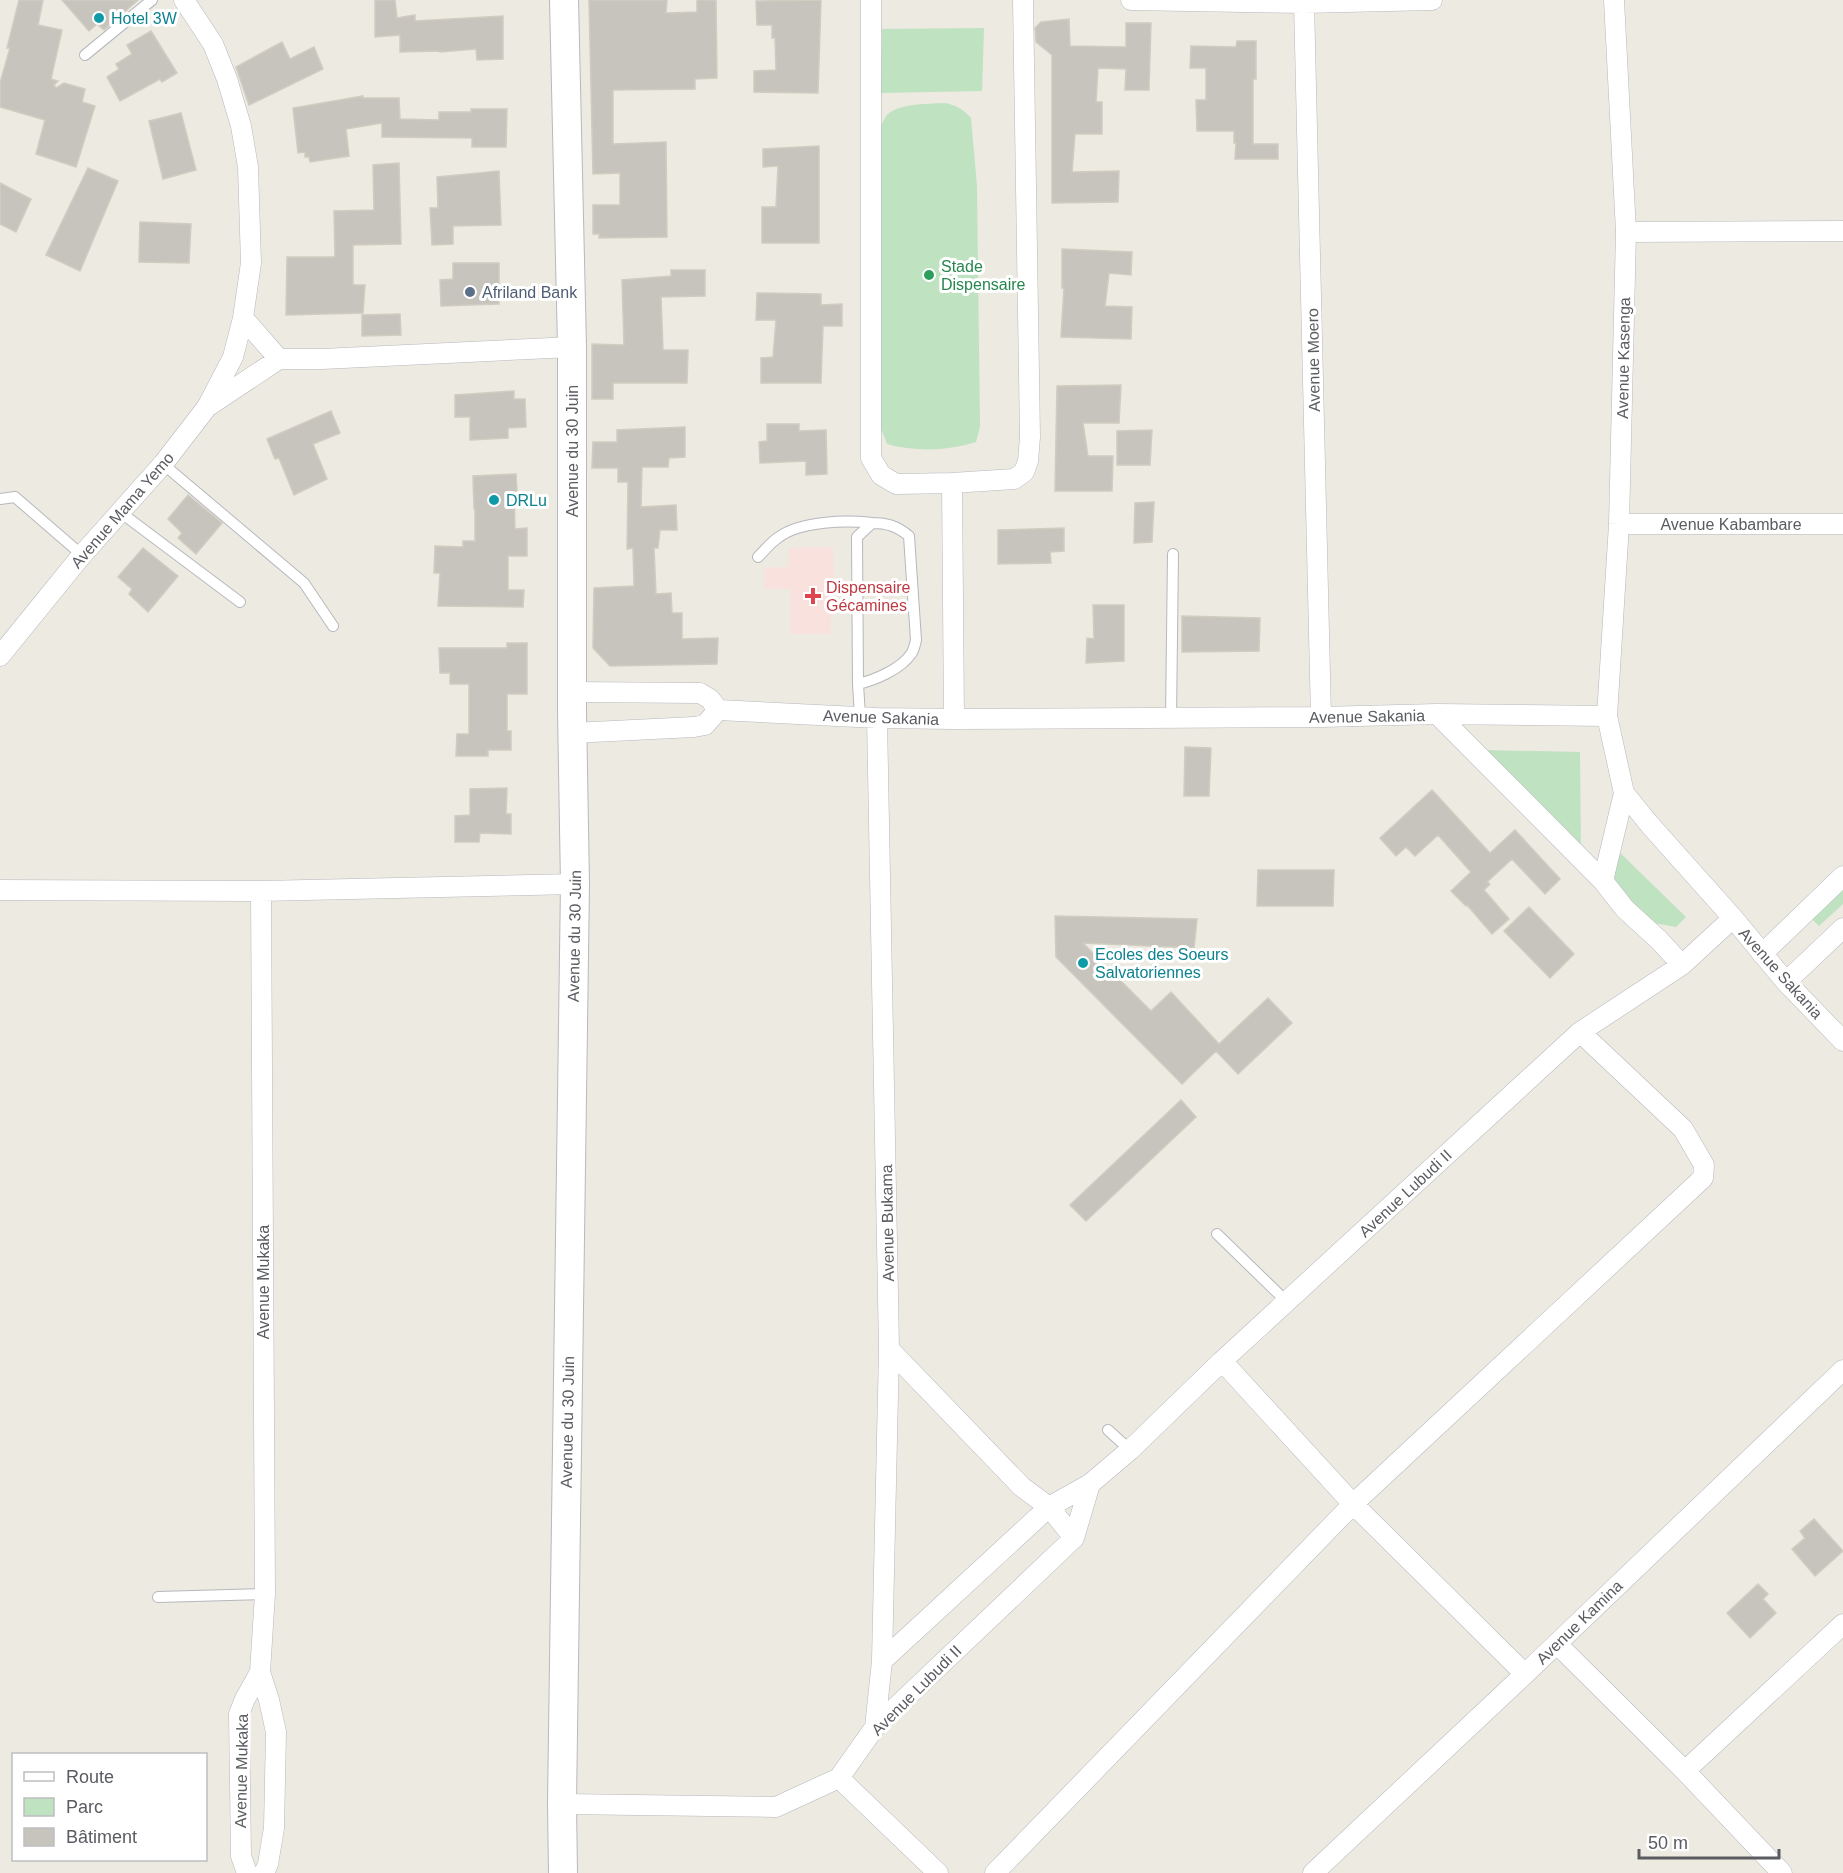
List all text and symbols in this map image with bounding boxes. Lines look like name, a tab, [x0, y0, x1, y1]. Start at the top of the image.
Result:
place label: Hotel 3W	[111, 10, 178, 27]
marker: Hotel 3W	[92, 11, 106, 25]
place label: Stade Dispensaire	[941, 258, 1026, 293]
marker: Stade Dispensaire	[922, 268, 936, 282]
place label: Afriland Bank	[482, 284, 578, 301]
marker: Afriland Bank	[463, 285, 477, 299]
street label: Avenue Kasenga	[1614, 297, 1633, 419]
street label: Avenue Moero	[1304, 308, 1323, 412]
street label: Avenue du 30 Juin	[564, 385, 581, 517]
street label: Avenue Mama Yemo	[68, 449, 177, 572]
place label: DRLu	[506, 492, 547, 509]
marker: DRLu	[487, 493, 501, 507]
street label: Avenue Kabambare	[1660, 516, 1802, 533]
place label: Dispensaire Gécamines	[826, 579, 911, 614]
marker: Dispensaire Gécamines	[804, 587, 822, 605]
street label: Avenue Sakania	[823, 707, 939, 728]
street label: Avenue Sakania	[1309, 707, 1425, 726]
street label: Avenue du 30 Juin	[565, 870, 584, 1002]
street label: Avenue Sakania	[1735, 924, 1826, 1022]
place label: Ecoles des Soeurs Salvatoriennes	[1095, 946, 1228, 981]
marker: Ecoles des Soeurs Salvatoriennes	[1076, 956, 1090, 970]
street label: Avenue Lubudi II	[1356, 1146, 1455, 1240]
street label: Avenue Bukama	[878, 1164, 897, 1282]
street label: Avenue Mukaka	[255, 1225, 272, 1339]
street label: Avenue du 30 Juin	[558, 1356, 577, 1488]
street label: Avenue Kamina	[1533, 1577, 1626, 1668]
street label: Avenue Lubudi II	[868, 1642, 965, 1739]
street label: Avenue Mukaka	[232, 1714, 251, 1828]
legend	[12, 1753, 207, 1861]
text: Route	[66, 1767, 114, 1787]
text: Parc	[66, 1797, 103, 1817]
scale bar	[1639, 1822, 1778, 1860]
text: Bâtiment	[66, 1827, 137, 1847]
text: 50 m	[1648, 1833, 1688, 1853]

